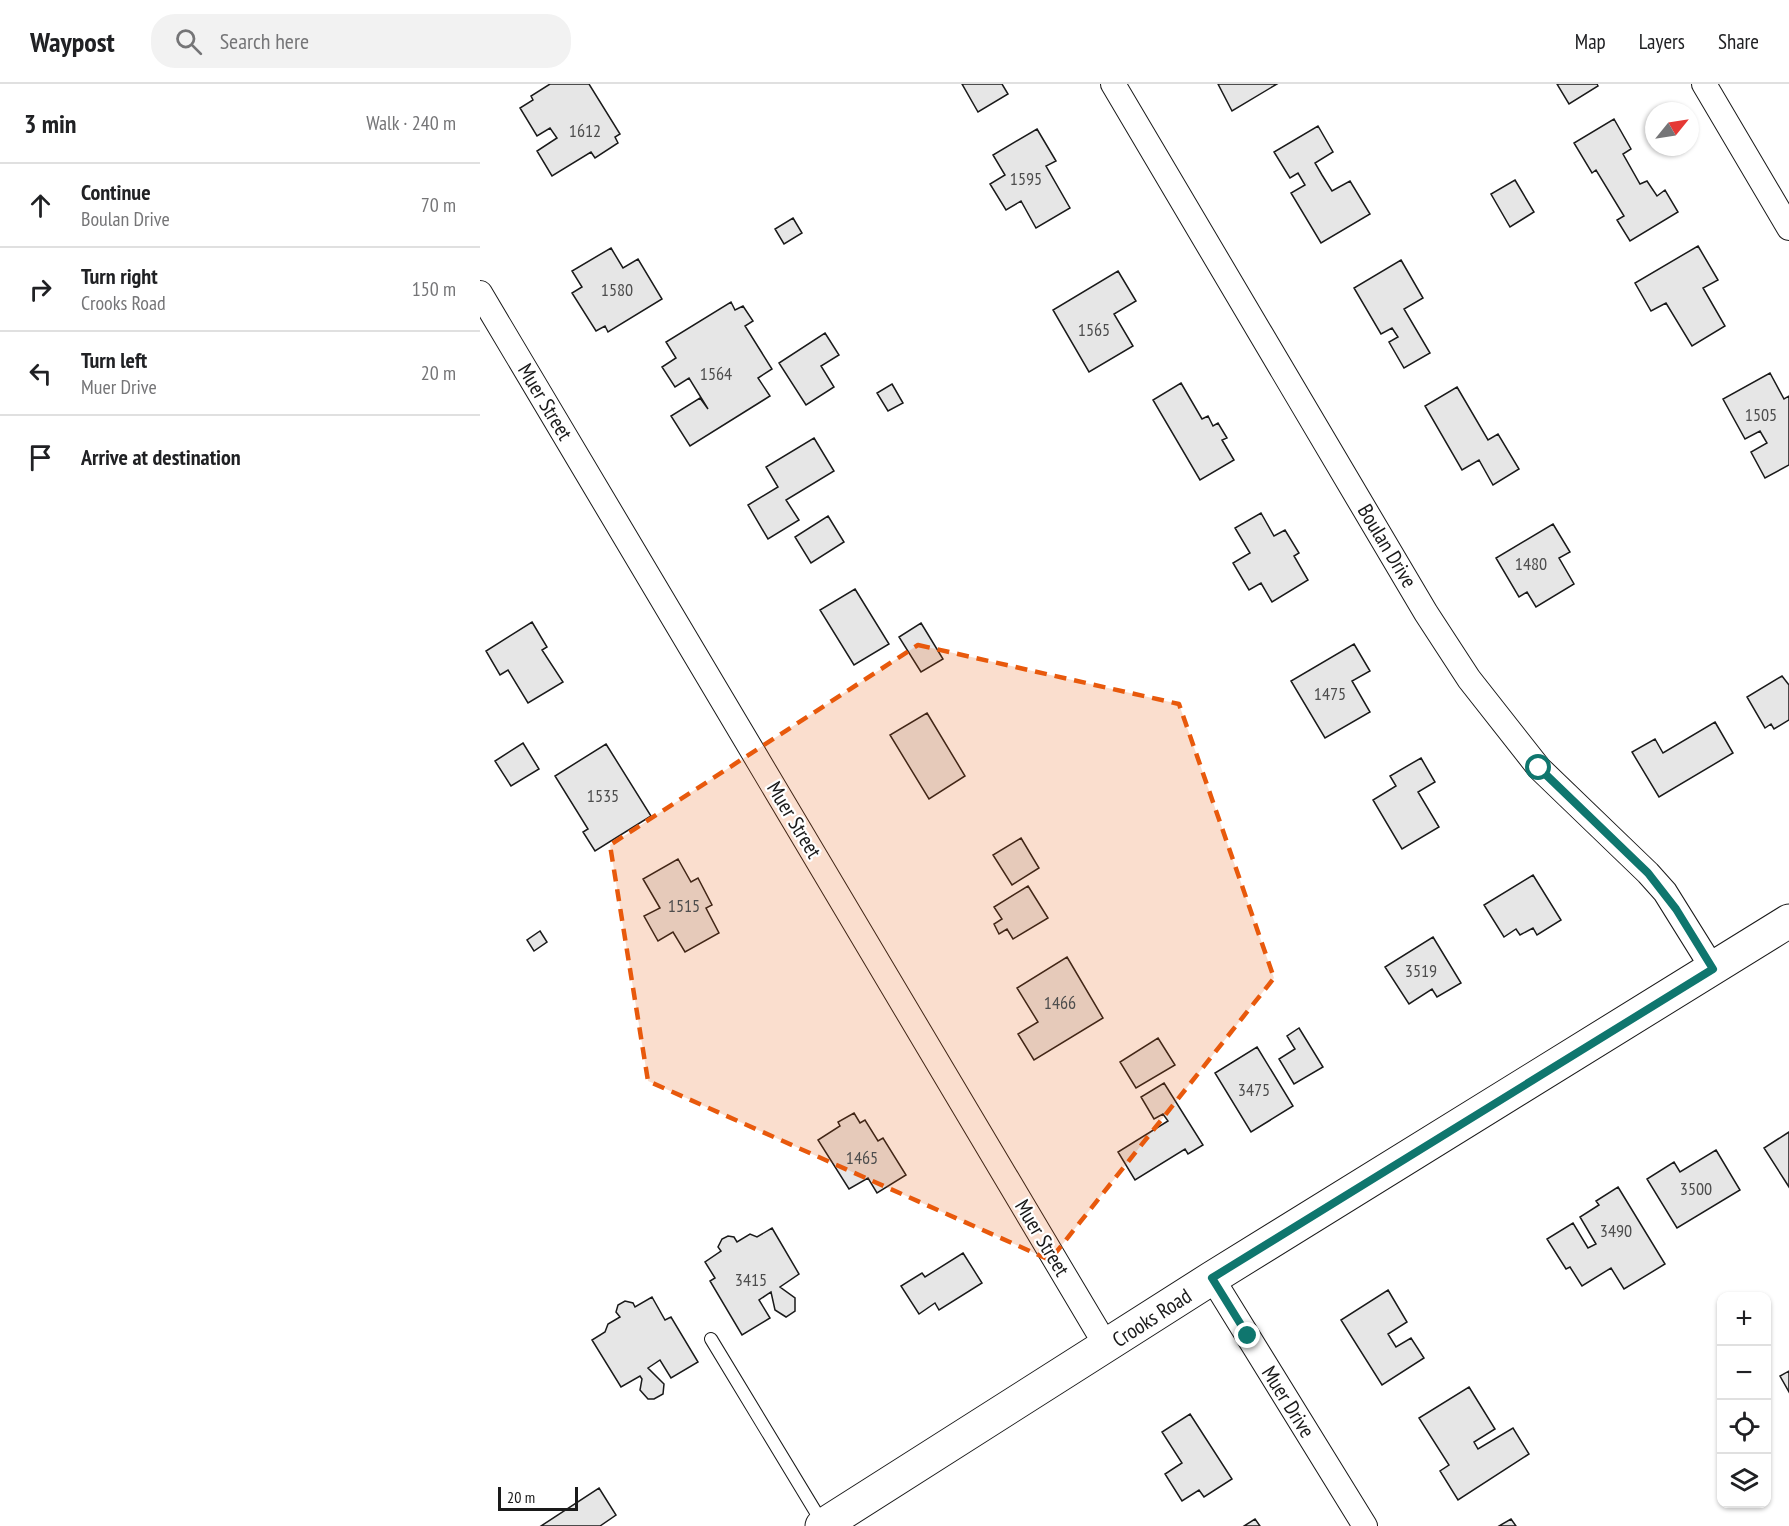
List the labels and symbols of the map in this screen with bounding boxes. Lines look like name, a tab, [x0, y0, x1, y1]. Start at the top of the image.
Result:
north arrow	[1645, 102, 1699, 156]
house number: 1612	[569, 119, 601, 142]
house number: 1595	[1010, 167, 1042, 190]
house number: 1580	[601, 278, 633, 301]
house number: 1565	[1078, 318, 1110, 341]
street label: Muer Street	[512, 358, 579, 445]
house number: 1564	[700, 362, 732, 385]
house number: 1505	[1745, 403, 1777, 426]
street label: Boulan Drive	[1352, 499, 1423, 593]
house number: 1480	[1515, 552, 1547, 575]
house number: 1475	[1314, 682, 1346, 705]
route start	[1525, 754, 1551, 780]
street label: Muer Street	[761, 776, 828, 863]
house number: 1535	[587, 784, 619, 807]
house number: 1515	[668, 894, 700, 917]
house number: 3519	[1405, 959, 1437, 982]
house number: 1466	[1044, 991, 1076, 1014]
house number: 3475	[1238, 1078, 1270, 1101]
house number: 1465	[846, 1146, 878, 1169]
house number: 3500	[1680, 1177, 1712, 1200]
street label: Muer Street	[1009, 1194, 1076, 1281]
house number: 3490	[1600, 1219, 1632, 1242]
house number: 3415	[735, 1268, 767, 1291]
street label: Crooks Road	[1107, 1282, 1196, 1353]
route end	[1234, 1322, 1260, 1348]
street label: Muer Drive	[1256, 1361, 1321, 1443]
scale bar	[498, 1484, 578, 1512]

